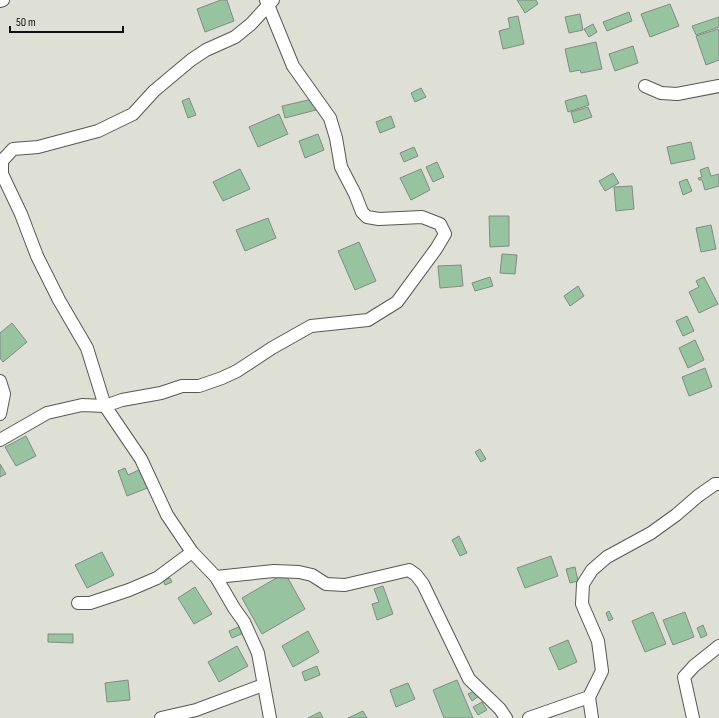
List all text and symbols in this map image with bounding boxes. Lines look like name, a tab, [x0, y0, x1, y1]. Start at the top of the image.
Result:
scale bar	[10, 8, 123, 34]
text: 50 m	[16, 15, 36, 30]

